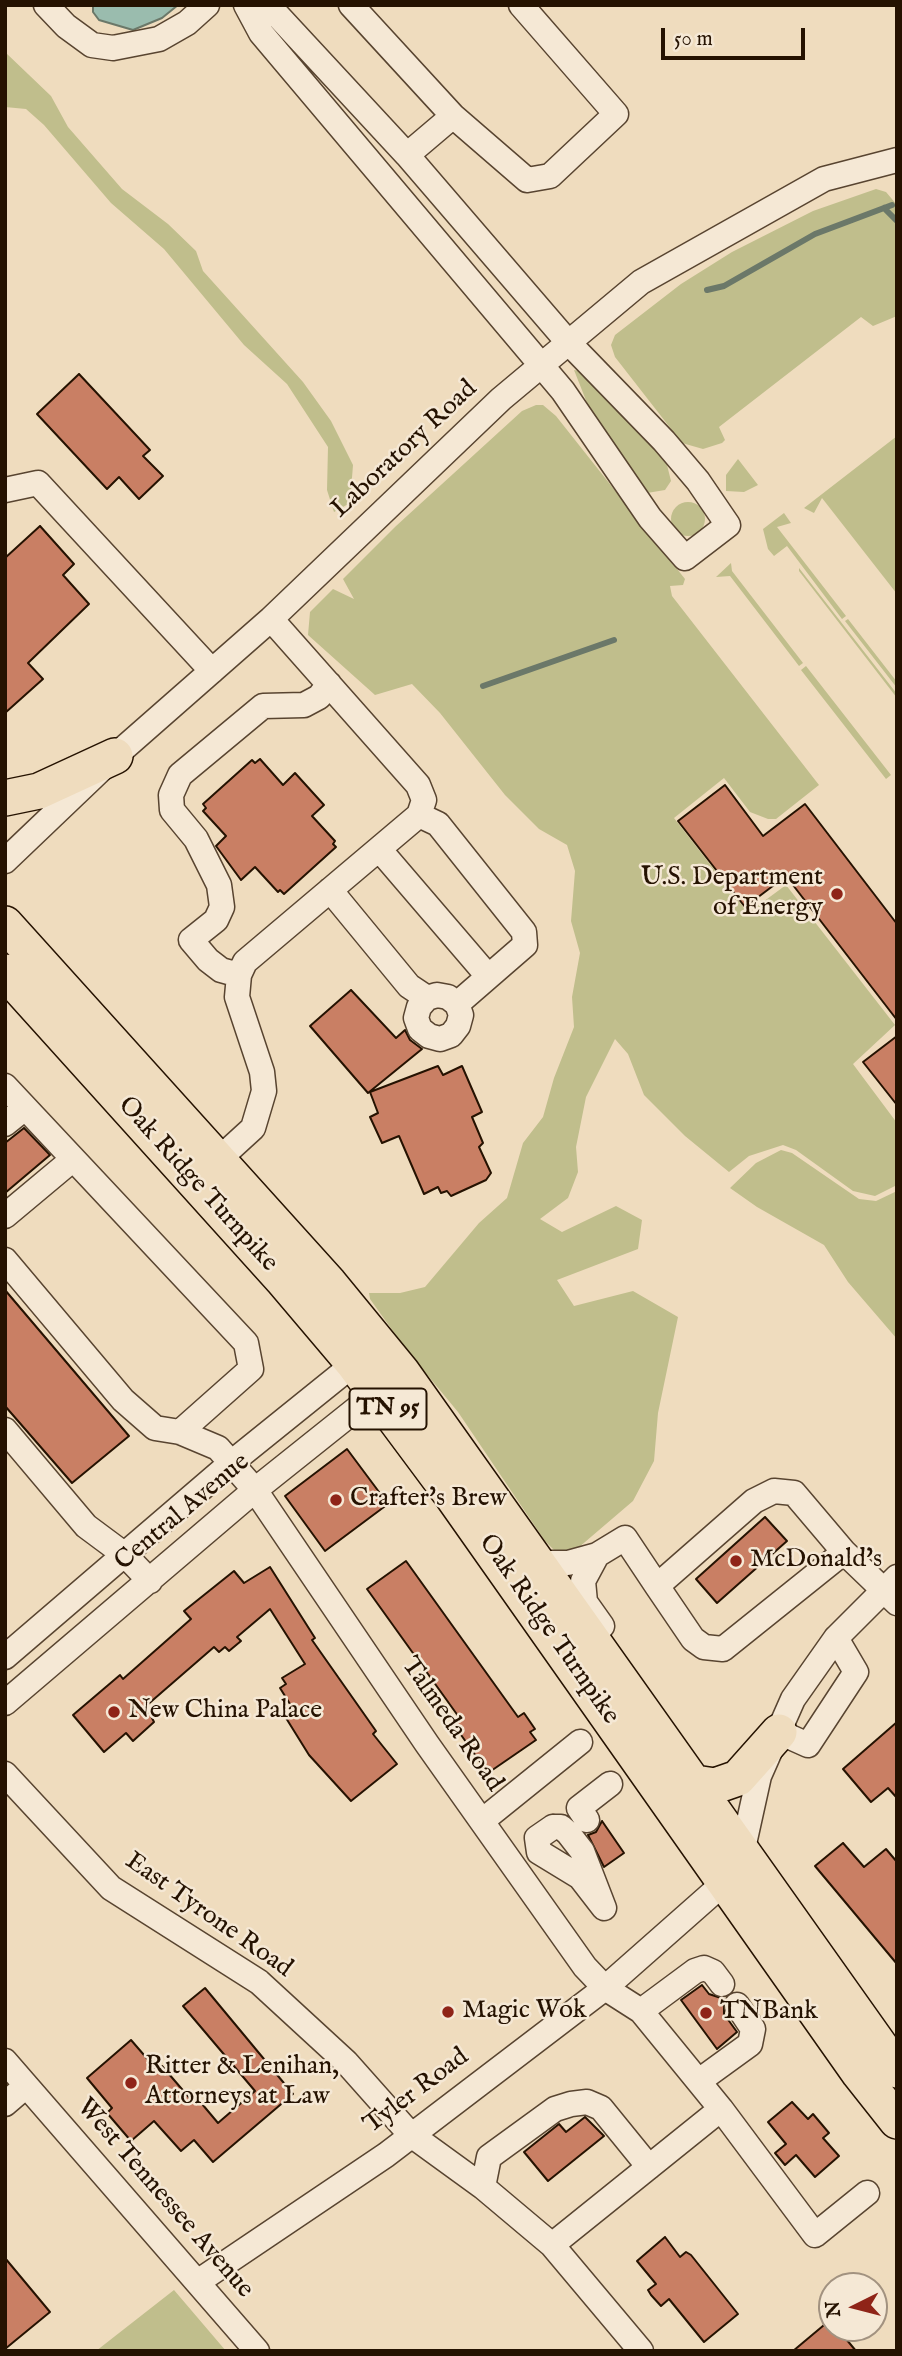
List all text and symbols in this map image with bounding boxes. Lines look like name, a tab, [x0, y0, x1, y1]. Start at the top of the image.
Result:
scale bar	[664, 14, 808, 58]
text: 50 m	[674, 26, 713, 53]
street label: Laboratory Road	[326, 375, 484, 525]
place label: U.S. Department of Energy	[641, 863, 823, 924]
marker: U.S. Department of Energy	[829, 886, 845, 902]
street label: Oak Ridge Turnpike	[110, 1091, 284, 1279]
road number: TN 95	[350, 1388, 426, 1429]
street label: Central Avenue	[109, 1448, 257, 1578]
place label: Crafter's Brew	[350, 1484, 507, 1516]
marker: Crafter's Brew	[328, 1492, 344, 1508]
street label: Oak Ridge Turnpike	[471, 1529, 625, 1731]
place label: McDonald's	[750, 1545, 882, 1577]
marker: McDonald's	[728, 1553, 744, 1569]
street label: Talmeda Road	[393, 1652, 509, 1798]
place label: New China Palace	[128, 1696, 322, 1728]
marker: New China Palace	[106, 1704, 122, 1720]
street label: East Tyrone Road	[118, 1847, 298, 1985]
place label: Magic Wok	[462, 1996, 587, 2028]
place label: TNBank	[720, 1997, 818, 2029]
marker: Magic Wok	[440, 2004, 456, 2020]
marker: TNBank	[698, 2005, 714, 2021]
street label: Tyler Road	[358, 2042, 476, 2142]
place label: Ritter & Lenihan, Attorneys at Law	[145, 2052, 339, 2114]
marker: Ritter & Lenihan, Attorneys at Law	[123, 2075, 139, 2091]
street label: West Tennessee Avenue	[69, 2093, 259, 2305]
north arrow	[818, 2272, 888, 2342]
text: N	[821, 2300, 847, 2318]

